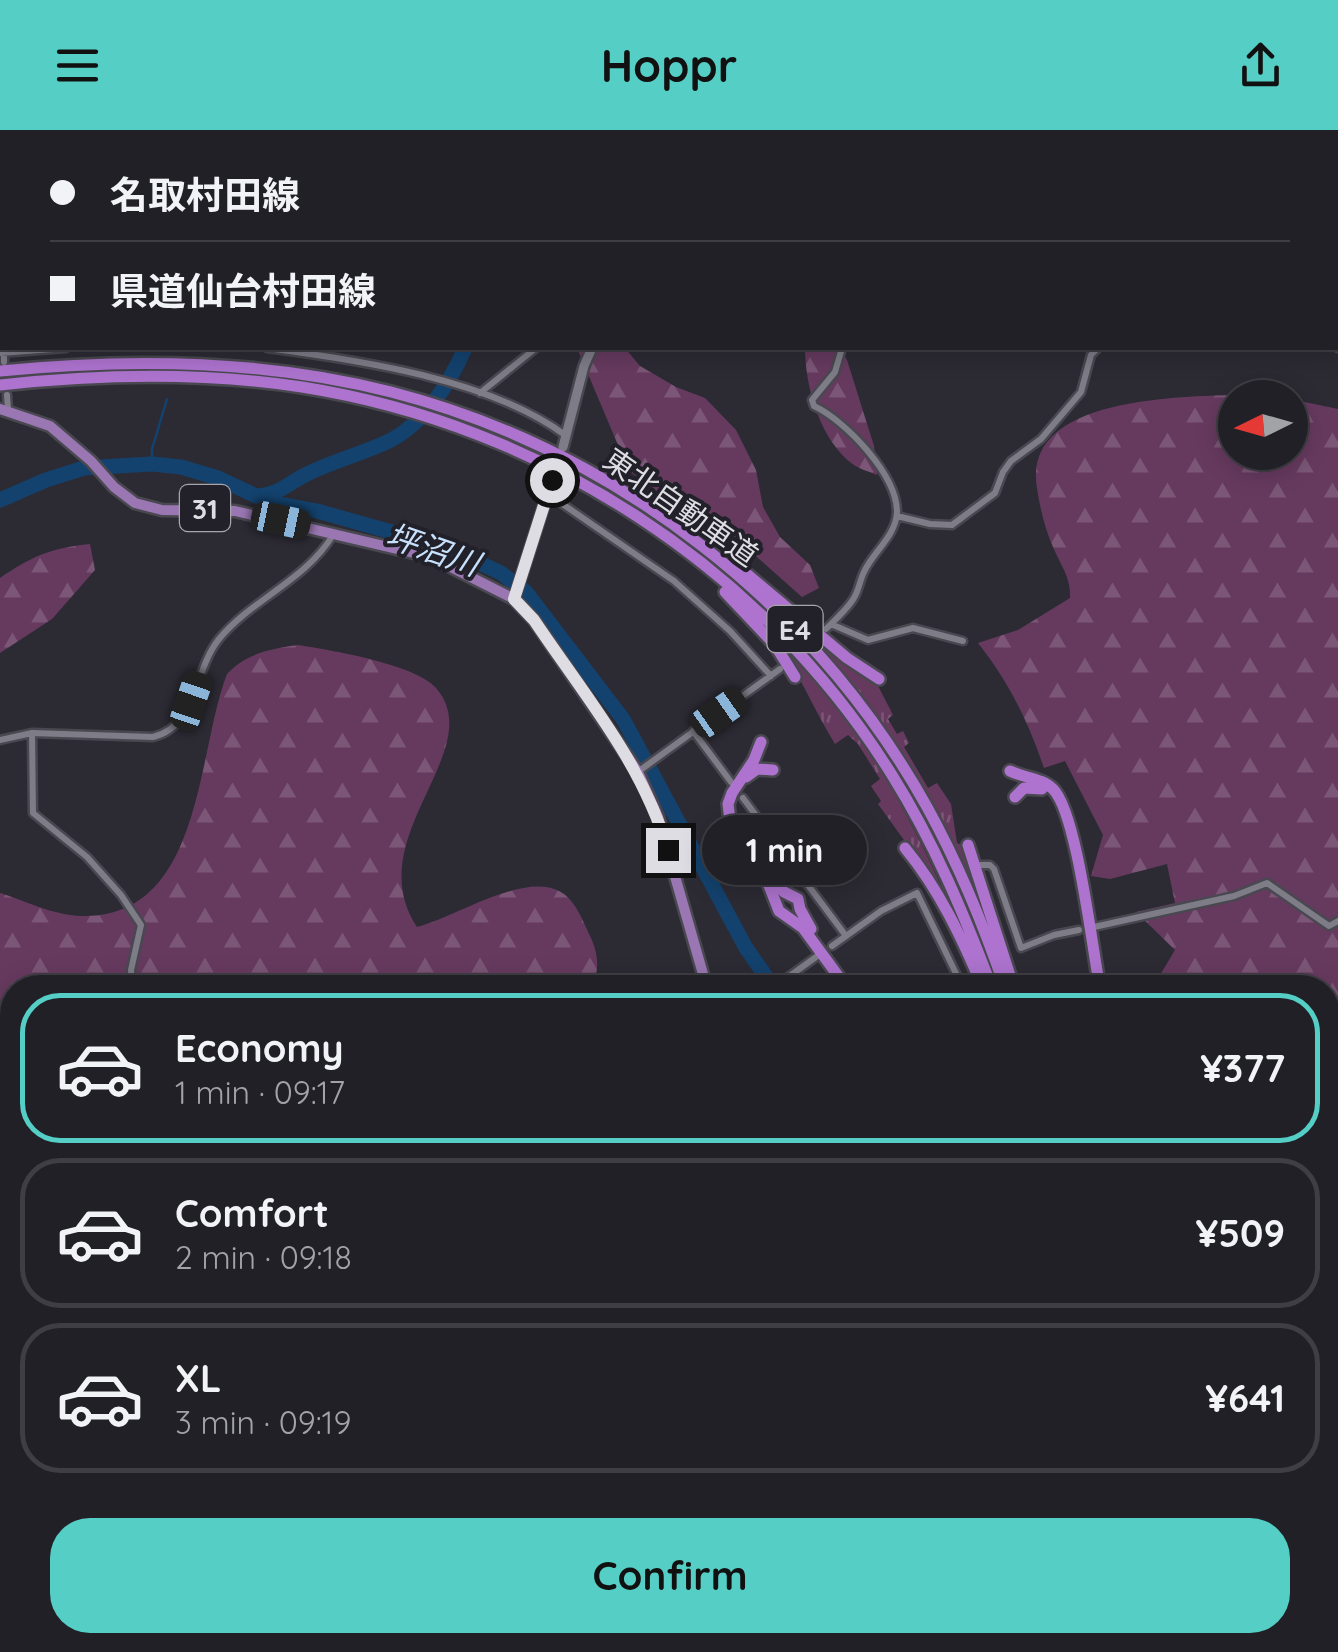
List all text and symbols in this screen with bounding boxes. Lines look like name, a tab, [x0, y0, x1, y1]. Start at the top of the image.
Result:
text: Hoppr	[601, 37, 737, 93]
icon: menu	[50, 38, 105, 93]
icon: share	[1233, 38, 1288, 93]
text: 名取村田線	[110, 171, 300, 219]
text: 県道仙台村田線	[110, 267, 376, 315]
north arrow	[1218, 380, 1308, 470]
map controls	[1218, 380, 1308, 470]
street label: 東北自動車道	[596, 440, 766, 574]
route start	[530, 458, 575, 503]
road number: 31	[180, 485, 230, 531]
car	[249, 499, 313, 541]
water label: 坪沼川	[381, 514, 488, 585]
road number: E4	[768, 606, 822, 652]
car	[167, 668, 215, 734]
car	[686, 684, 752, 742]
callout: 1 min	[703, 815, 868, 885]
route end	[646, 828, 691, 873]
text: 1 min	[746, 830, 823, 870]
icon: car	[55, 1023, 145, 1113]
text: Economy	[175, 1024, 344, 1072]
text: ¥377	[1200, 1044, 1285, 1092]
text: 1 min · 09:17	[175, 1072, 345, 1112]
icon: car	[55, 1188, 145, 1278]
text: Comfort	[175, 1189, 329, 1237]
text: ¥509	[1196, 1209, 1285, 1257]
text: 2 min · 09:18	[175, 1237, 352, 1277]
icon: car	[55, 1353, 145, 1443]
text: XL	[175, 1354, 221, 1402]
text: ¥641	[1205, 1374, 1285, 1422]
text: 3 min · 09:19	[175, 1402, 351, 1442]
button: Confirm	[50, 1518, 1290, 1633]

